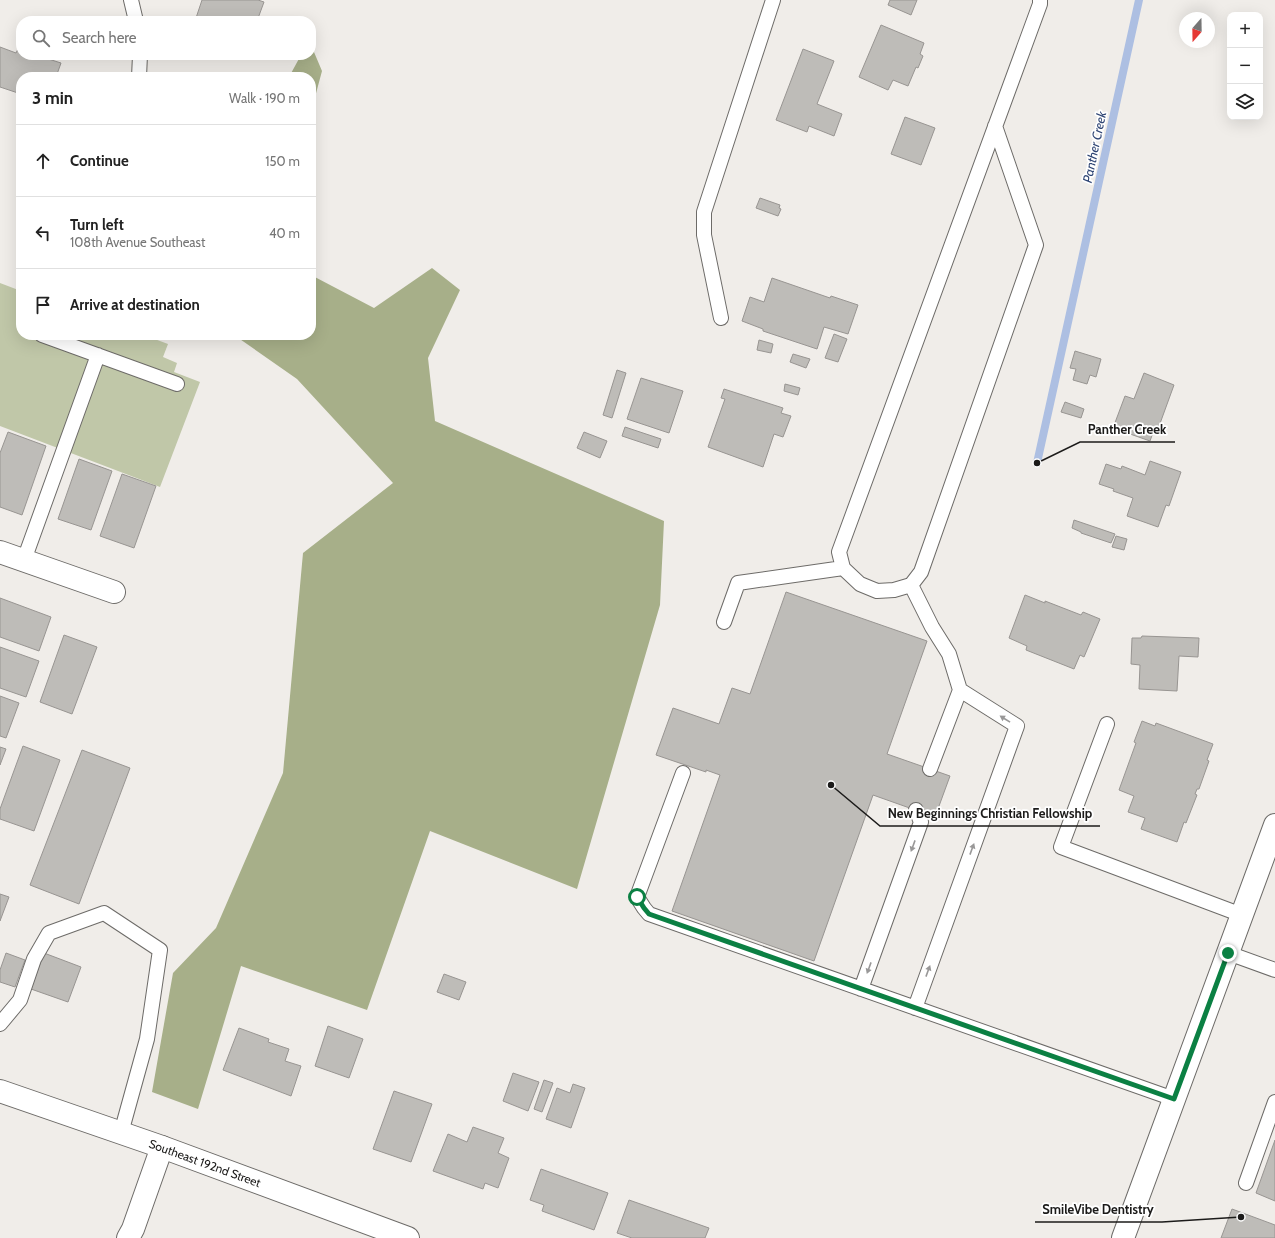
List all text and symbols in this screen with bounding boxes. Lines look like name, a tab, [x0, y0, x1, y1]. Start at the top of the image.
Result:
north arrow	[1179, 12, 1215, 48]
map controls	[1227, 12, 1263, 120]
button: +	[1227, 12, 1263, 48]
search box	[16, 16, 316, 60]
icon: search	[30, 27, 52, 49]
text: Search here	[62, 29, 137, 47]
button: −	[1227, 48, 1263, 84]
button: layers	[1227, 84, 1263, 120]
text: 3 min	[32, 88, 73, 108]
text: Walk · 190 m	[229, 90, 300, 106]
water label: Panther Creek	[1079, 110, 1109, 184]
icon: ahead	[32, 150, 54, 172]
text: Continue	[70, 152, 129, 170]
text: 150 m	[265, 153, 300, 169]
text: Turn left	[70, 216, 124, 234]
icon: left	[32, 222, 54, 244]
text: 40 m	[269, 225, 300, 241]
text: 108th Avenue Southeast	[70, 234, 205, 250]
icon: arrive	[32, 294, 54, 316]
text: Arrive at destination	[70, 296, 200, 314]
callout: Panther Creek	[1080, 417, 1175, 442]
text: Panther Creek	[1088, 421, 1167, 437]
one-way arrow	[1000, 715, 1011, 722]
callout: New Beginnings Christian Fellowship	[880, 801, 1100, 826]
text: New Beginnings Christian Fellowship	[888, 805, 1093, 821]
one-way arrow	[909, 840, 915, 852]
one-way arrow	[970, 842, 976, 854]
route start	[628, 888, 646, 906]
route end	[1219, 944, 1237, 962]
one-way arrow	[865, 963, 871, 975]
one-way arrow	[926, 965, 932, 977]
street label: Southeast 192nd Street	[147, 1136, 263, 1190]
callout: SmileVibe Dentistry	[1035, 1197, 1162, 1222]
text: SmileVibe Dentistry	[1042, 1201, 1154, 1217]

